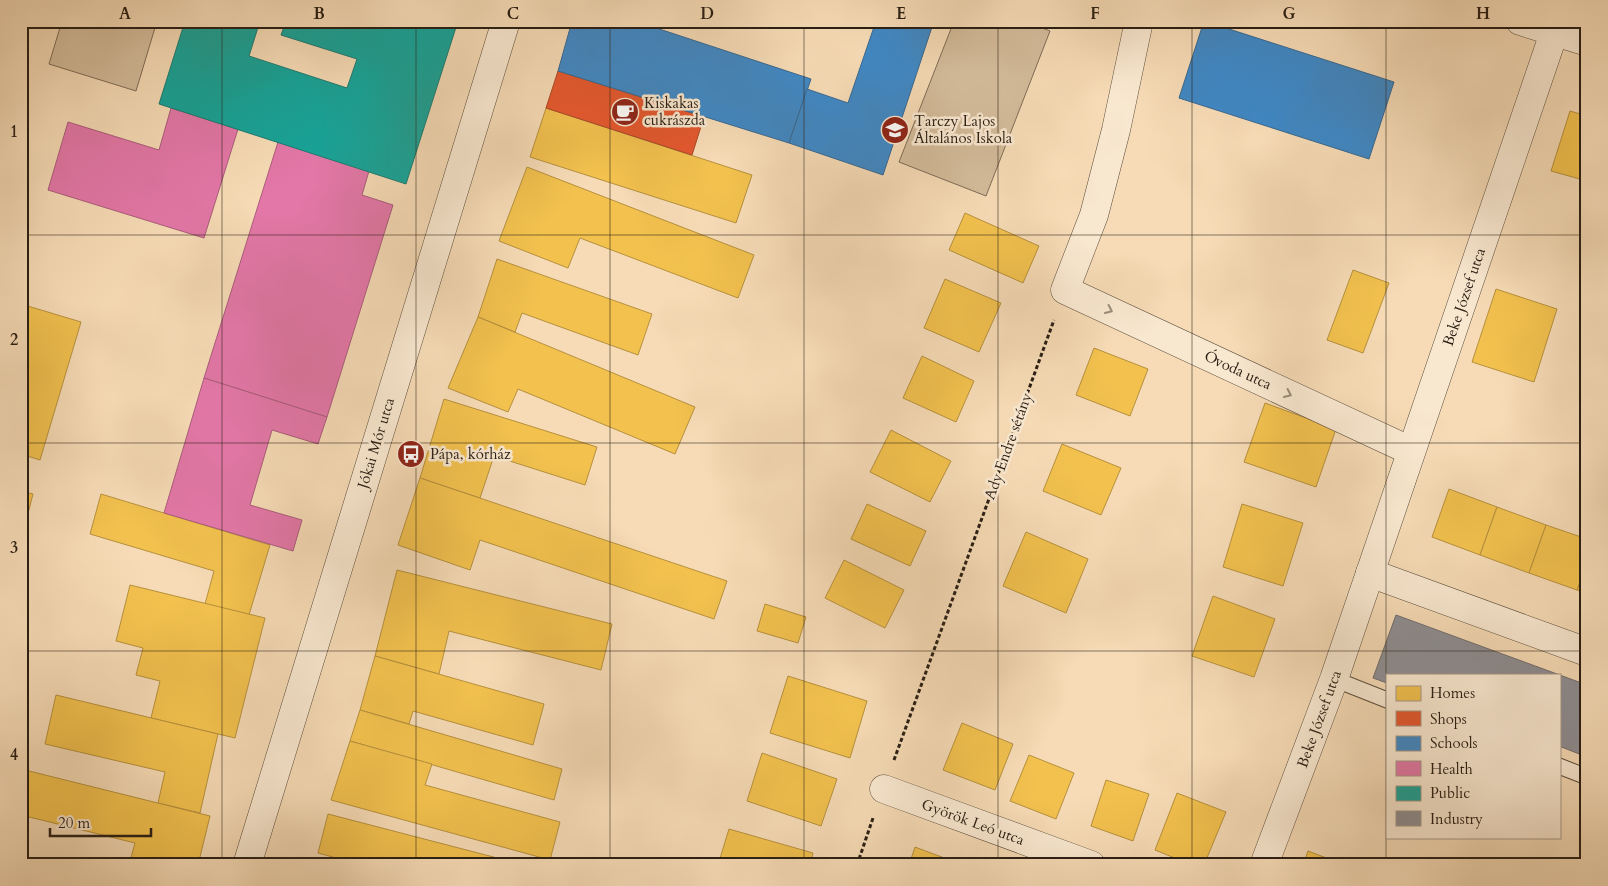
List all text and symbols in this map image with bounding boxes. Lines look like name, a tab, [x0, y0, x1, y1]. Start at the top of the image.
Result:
text: A	[119, 3, 131, 25]
text: B	[313, 3, 325, 25]
text: C	[507, 3, 519, 25]
text: D	[700, 3, 714, 25]
text: E	[896, 3, 906, 25]
text: F	[1090, 3, 1100, 25]
text: G	[1282, 3, 1296, 25]
text: H	[1476, 3, 1490, 25]
place label: Kiskakas cukrászda	[644, 93, 706, 130]
cafe icon: Kiskakas cukrászda	[610, 97, 640, 127]
place label: Tarczy Lajos Általános Iskola	[914, 111, 1013, 148]
school or university icon: Tarczy Lajos Általános Iskola	[880, 115, 910, 145]
text: 1	[10, 121, 18, 143]
street label: Beke József utca	[1438, 245, 1490, 349]
one-way arrow	[1104, 304, 1113, 314]
text: 2	[10, 329, 18, 351]
street label: Óvoda utca	[1201, 346, 1275, 395]
one-way arrow	[1283, 388, 1292, 398]
street label: Ady Endre sétány	[979, 390, 1037, 502]
street label: Jókai Mór utca	[352, 395, 399, 493]
bus stop icon: Pápa, kórház	[396, 439, 426, 469]
place label: Pápa, kórház	[430, 444, 511, 464]
text: 3	[10, 537, 18, 559]
street label: Beke József utca	[1292, 667, 1346, 771]
legend	[1386, 674, 1560, 838]
text: Homes	[1430, 683, 1475, 703]
text: Shops	[1430, 709, 1467, 729]
text: Schools	[1430, 733, 1478, 753]
text: 4	[10, 744, 18, 766]
text: Health	[1430, 759, 1473, 779]
text: Public	[1430, 783, 1470, 803]
street label: Györök Leó utca	[919, 794, 1028, 850]
scale bar	[50, 806, 151, 838]
text: Industry	[1430, 809, 1483, 829]
text: 20 m	[58, 813, 90, 833]

